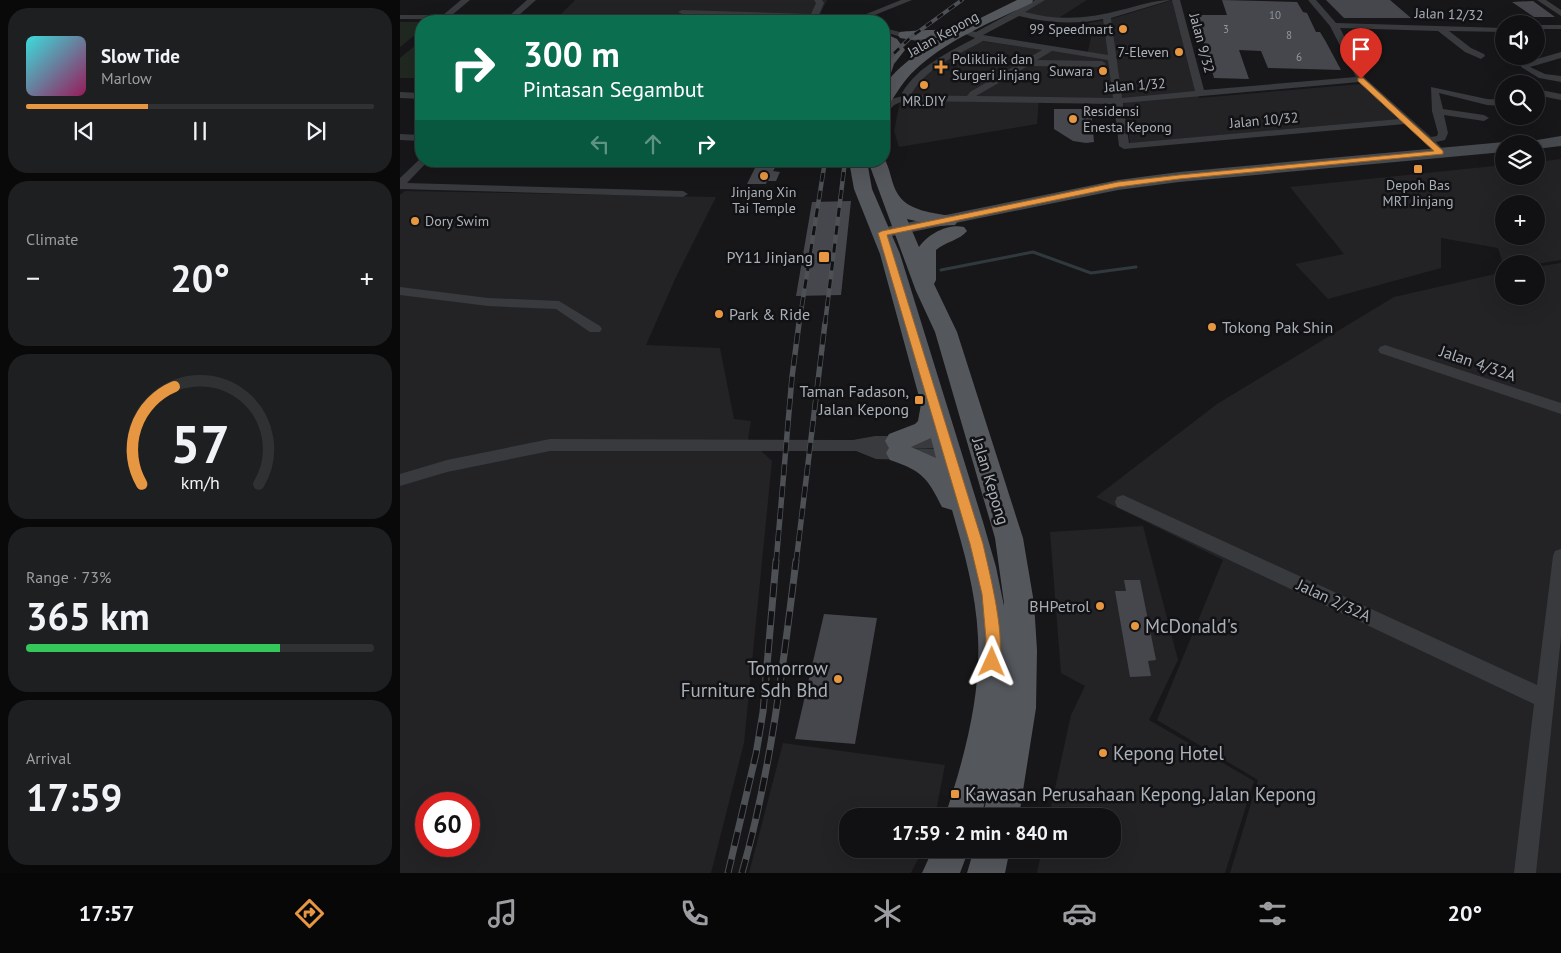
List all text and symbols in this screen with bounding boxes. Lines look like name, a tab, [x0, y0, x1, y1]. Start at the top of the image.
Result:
street label: Jalan 12/32	[1413, 4, 1484, 24]
street label: Jalan Kepong	[903, 7, 982, 61]
house number: 10	[1269, 8, 1281, 22]
street label: Jalan 9/32	[1185, 10, 1219, 75]
map controls	[1495, 15, 1545, 305]
button: sound	[1495, 15, 1545, 65]
place label: 99 Speedmart	[1029, 20, 1113, 38]
house number: 3	[1223, 22, 1229, 36]
marker: 99 Speedmart	[1117, 23, 1129, 35]
house number: 8	[1286, 28, 1292, 42]
pin	[1340, 28, 1382, 79]
text: 300 m	[523, 31, 620, 77]
icon: right	[440, 35, 505, 100]
icon: arrive	[1347, 35, 1375, 63]
place label: 7-Eleven	[1117, 43, 1169, 61]
text: Slow Tide	[101, 44, 180, 68]
marker: 7-Eleven	[1173, 46, 1185, 58]
place label: Poliklinik dan Surgeri Jinjang	[952, 50, 1040, 84]
house number: 6	[1296, 50, 1302, 64]
marker: Poliklinik dan Surgeri Jinjang	[934, 60, 948, 74]
place label: Suwara	[1049, 62, 1093, 80]
marker: Suwara	[1097, 65, 1109, 77]
text: Marlow	[101, 68, 152, 88]
street label: Jalan 1/32	[1103, 74, 1166, 96]
text: Pintasan Segambut	[523, 75, 704, 103]
button: search	[1495, 75, 1545, 125]
marker: MR.DIY	[918, 79, 930, 91]
place label: MR.DIY	[902, 92, 946, 110]
place label: Residensi Enesta Kepong	[1083, 102, 1172, 136]
street label: Jalan 10/32	[1228, 108, 1299, 132]
marker: Residensi Enesta Kepong	[1067, 113, 1079, 125]
icon: previous	[70, 117, 98, 145]
icon: pause	[186, 117, 214, 145]
icon: next	[302, 117, 330, 145]
icon: left	[586, 130, 614, 158]
icon: ahead	[639, 130, 667, 158]
icon: right	[692, 130, 720, 158]
button: layers	[1495, 135, 1545, 185]
marker: Depoh Bas MRT Jinjang	[1412, 163, 1424, 175]
marker: Jinjang Xin Tai Temple	[758, 170, 770, 182]
place label: Depoh Bas MRT Jinjang	[1383, 176, 1453, 210]
place label: Jinjang Xin Tai Temple	[731, 183, 796, 217]
button: +	[1495, 195, 1545, 245]
place label: Dory Swim	[425, 212, 489, 230]
marker: Dory Swim	[409, 215, 421, 227]
text: Climate	[26, 229, 78, 249]
place label: PY11 Jinjang	[727, 247, 813, 267]
marker: PY11 Jinjang	[817, 250, 831, 264]
text: 20°	[170, 253, 230, 302]
button: −	[1495, 255, 1545, 305]
text: −	[26, 259, 40, 296]
text: +	[360, 259, 374, 296]
place label: Park & Ride	[729, 304, 810, 324]
marker: Park & Ride	[713, 308, 725, 320]
place label: Tokong Pak Shin	[1222, 317, 1333, 337]
marker: Tokong Pak Shin	[1206, 321, 1218, 333]
street label: Jalan 4/32A	[1436, 340, 1519, 386]
place label: Taman Fadason, Jalan Kepong	[799, 381, 909, 419]
marker: Taman Fadason, Jalan Kepong	[913, 394, 925, 406]
text: 57	[171, 410, 229, 477]
street label: Jalan Kepong	[968, 434, 1014, 527]
text: km/h	[180, 471, 220, 494]
text: Range · 73%	[26, 567, 111, 587]
street label: Jalan 2/32A	[1293, 574, 1375, 626]
text: 365 km	[26, 591, 150, 640]
place label: BHPetrol	[1029, 596, 1090, 616]
marker: BHPetrol	[1094, 600, 1106, 612]
place label: McDonald's	[1145, 614, 1238, 638]
marker: McDonald's	[1129, 620, 1141, 632]
position arrow	[965, 635, 1017, 687]
place label: Tomorrow Furniture Sdh Bhd	[681, 656, 828, 702]
marker: Tomorrow Furniture Sdh Bhd	[832, 673, 844, 685]
place label: Kepong Hotel	[1113, 741, 1224, 765]
marker: Kepong Hotel	[1097, 747, 1109, 759]
text: Arrival	[26, 748, 71, 768]
text: 17:59	[26, 772, 122, 821]
place label: Kawasan Perusahaan Kepong, Jalan Kepong	[965, 782, 1316, 806]
marker: Kawasan Perusahaan Kepong, Jalan Kepong	[949, 788, 961, 800]
speed limit sign: 60	[415, 792, 480, 857]
text: 17:59 · 2 min · 840 m	[892, 821, 1068, 845]
icon: directions	[292, 896, 327, 931]
icon: music	[485, 896, 520, 931]
icon: phone	[677, 896, 712, 931]
icon: climate	[870, 896, 905, 931]
icon: car	[1062, 896, 1097, 931]
icon: filters	[1255, 896, 1290, 931]
text: 17:57	[79, 899, 135, 927]
text: 20°	[1448, 899, 1482, 927]

